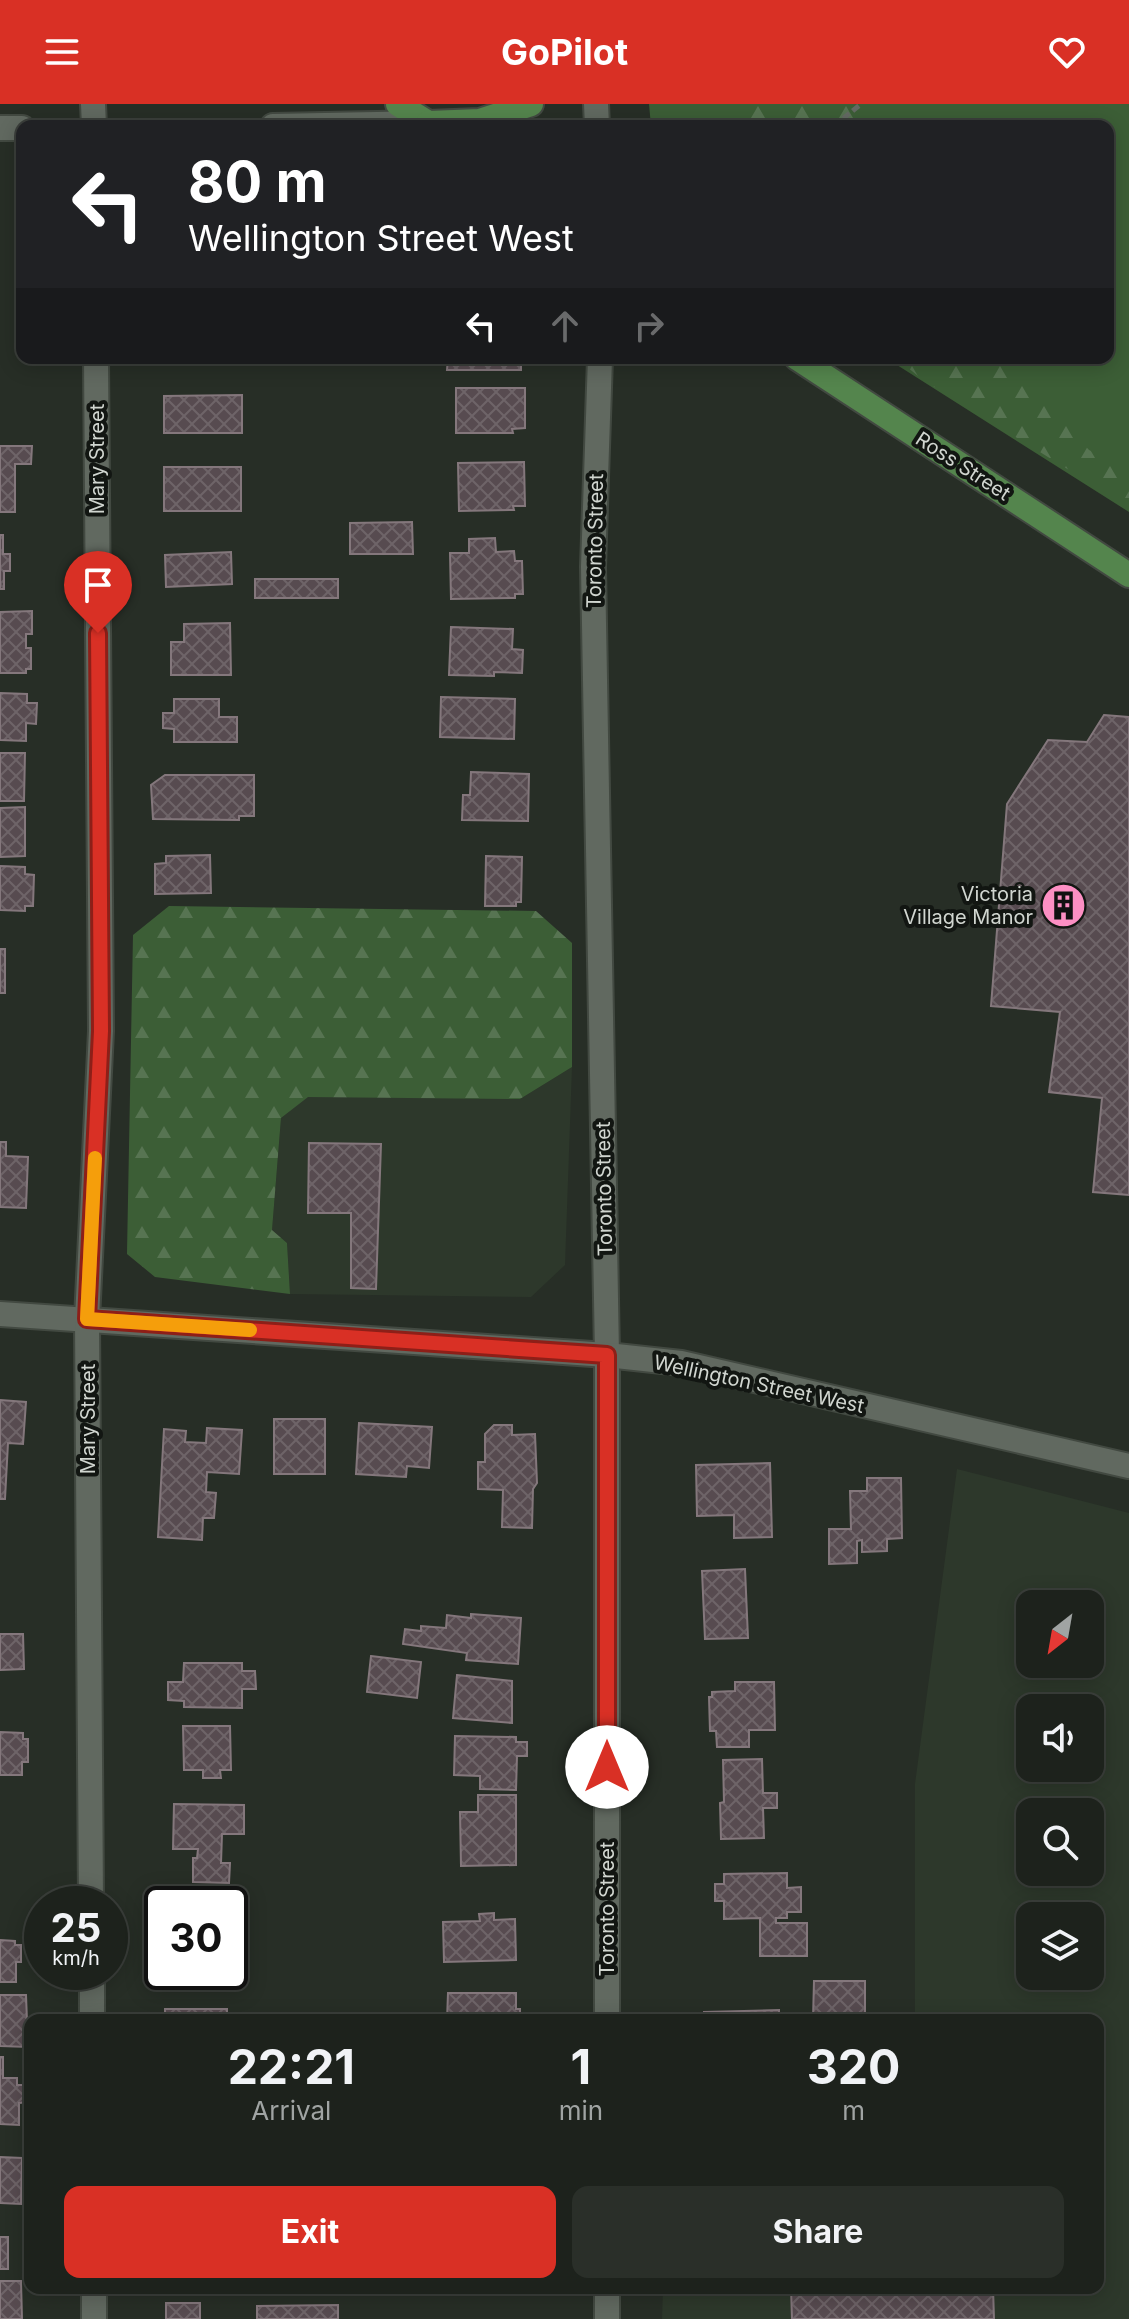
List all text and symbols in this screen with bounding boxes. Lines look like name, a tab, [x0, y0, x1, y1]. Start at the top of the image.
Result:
icon: menu	[40, 30, 84, 74]
text: GoPilot	[501, 30, 628, 74]
icon: heart	[1045, 30, 1089, 74]
text: 80 m	[188, 148, 327, 216]
icon: left	[56, 152, 160, 256]
text: Wellington Street West	[188, 216, 574, 260]
icon: left	[459, 304, 503, 348]
icon: ahead	[543, 304, 587, 348]
icon: right	[627, 304, 671, 348]
street label: Mary Street	[85, 403, 109, 514]
street label: Ross Street	[911, 427, 1015, 506]
street label: Toronto Street	[582, 473, 608, 609]
pin	[64, 551, 132, 633]
icon: arrive	[76, 563, 120, 607]
building icon: Victoria Village Manor	[1040, 881, 1088, 929]
place label: Victoria Village Manor	[903, 882, 1033, 929]
street label: Toronto Street	[591, 1121, 617, 1257]
street label: Wellington Street West	[652, 1350, 867, 1418]
street label: Mary Street	[76, 1363, 100, 1474]
north arrow	[1016, 1590, 1104, 1678]
map controls	[1016, 1590, 1104, 1990]
button: sound	[1016, 1694, 1104, 1782]
position arrow	[565, 1725, 649, 1809]
button: search	[1016, 1798, 1104, 1886]
street label: Toronto Street	[595, 1841, 619, 1976]
speed limit sign: 30	[144, 1886, 248, 1990]
button: layers	[1016, 1902, 1104, 1990]
text: 25	[51, 1903, 101, 1952]
text: km/h	[52, 1946, 100, 1970]
text: 22:21	[228, 2037, 355, 2096]
text: 1	[571, 2037, 591, 2096]
text: 320	[807, 2037, 900, 2096]
text: Arrival	[251, 2095, 331, 2126]
text: min	[559, 2095, 603, 2126]
text: m	[842, 2095, 865, 2126]
button: Exit	[64, 2186, 556, 2278]
button: Share	[572, 2186, 1064, 2278]

